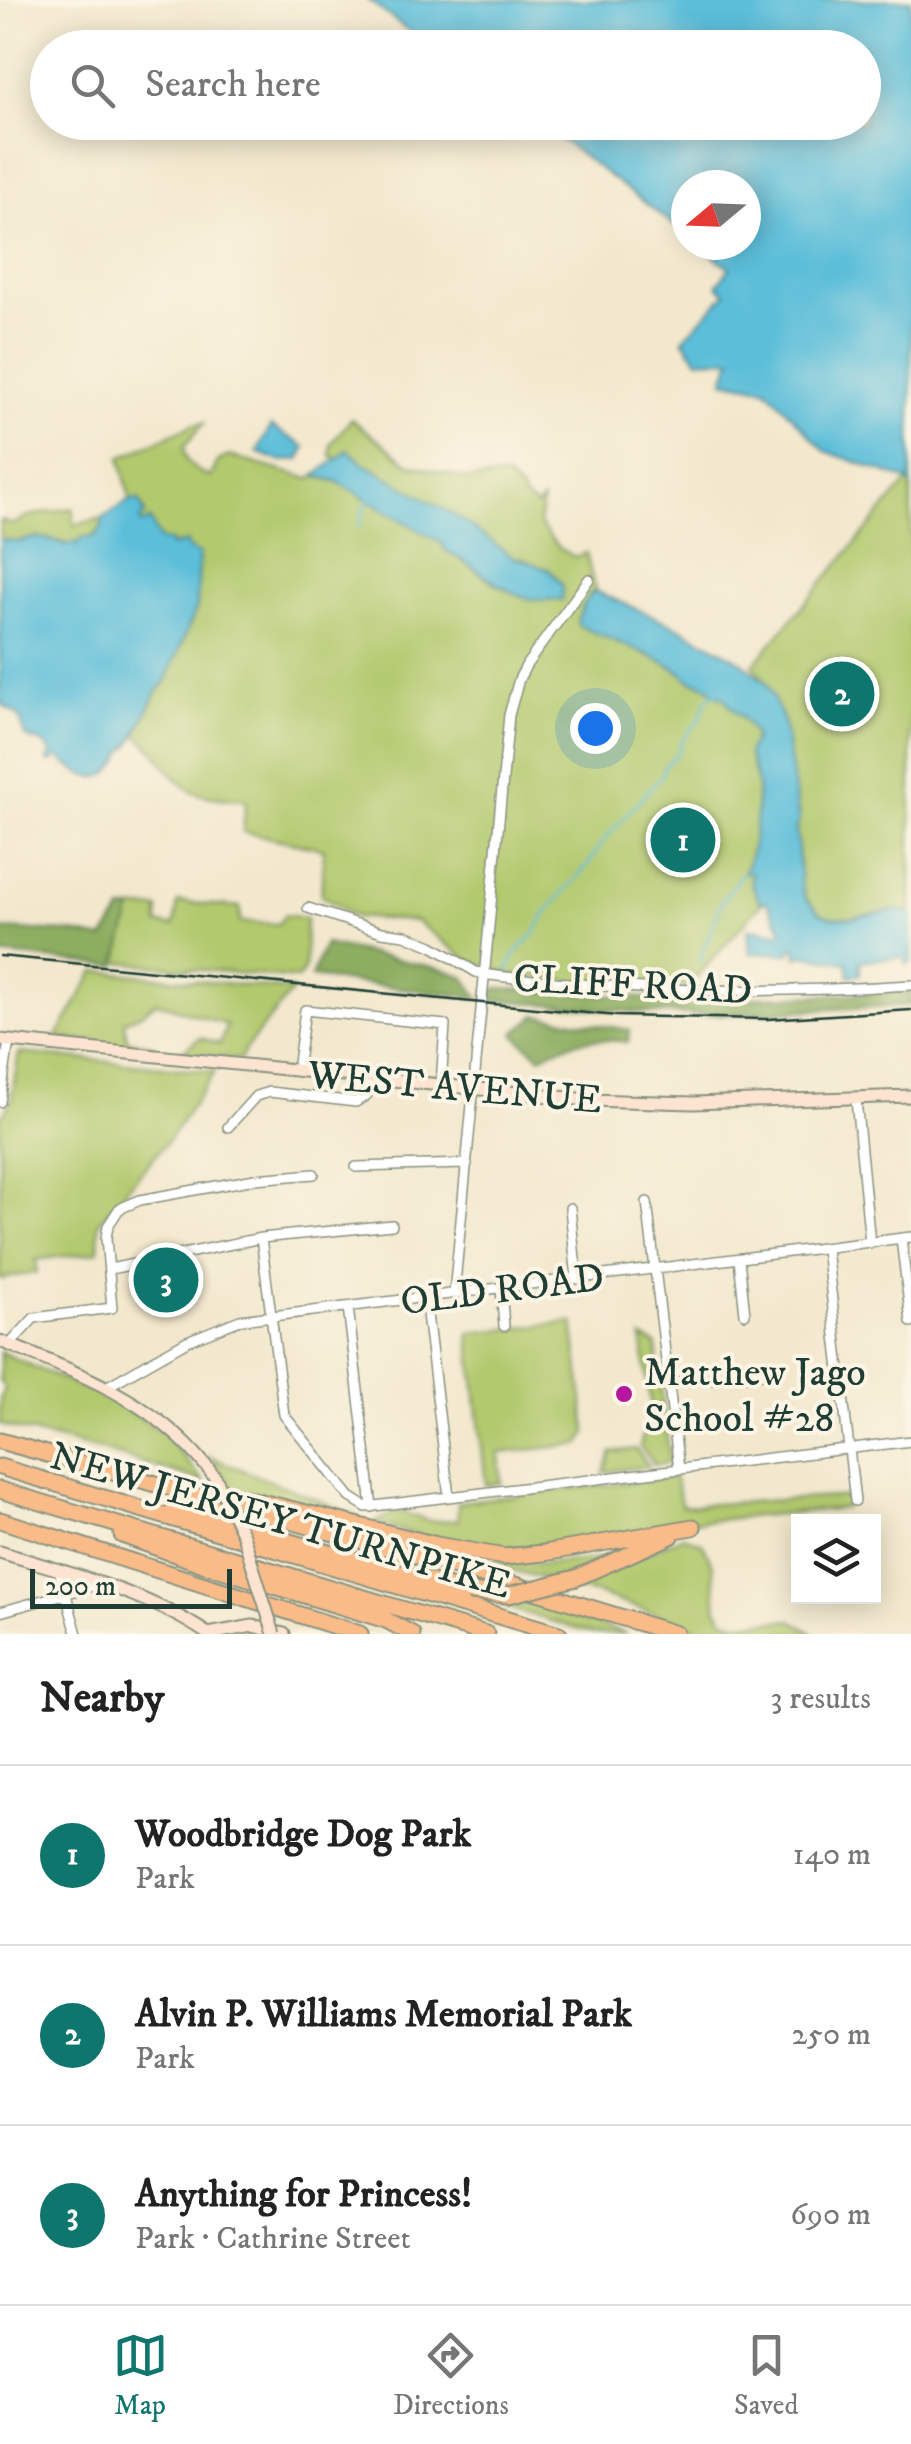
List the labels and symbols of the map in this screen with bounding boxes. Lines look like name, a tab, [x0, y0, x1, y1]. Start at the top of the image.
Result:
north arrow	[671, 170, 761, 260]
pin: 2	[810, 656, 874, 732]
your location	[570, 703, 621, 754]
pin: 1	[650, 802, 716, 878]
street label: CLIFF ROAD	[512, 955, 754, 1017]
street label: WEST AVENUE	[305, 1051, 604, 1127]
pin: 3	[134, 1242, 198, 1318]
street label: OLD ROAD	[398, 1254, 607, 1328]
place label: Matthew Jago School #28	[644, 1349, 866, 1445]
marker: Matthew Jago School #28	[613, 1383, 635, 1405]
street label: NEW JERSEY TURNPIKE	[44, 1432, 516, 1612]
scale bar	[30, 1564, 232, 1608]

